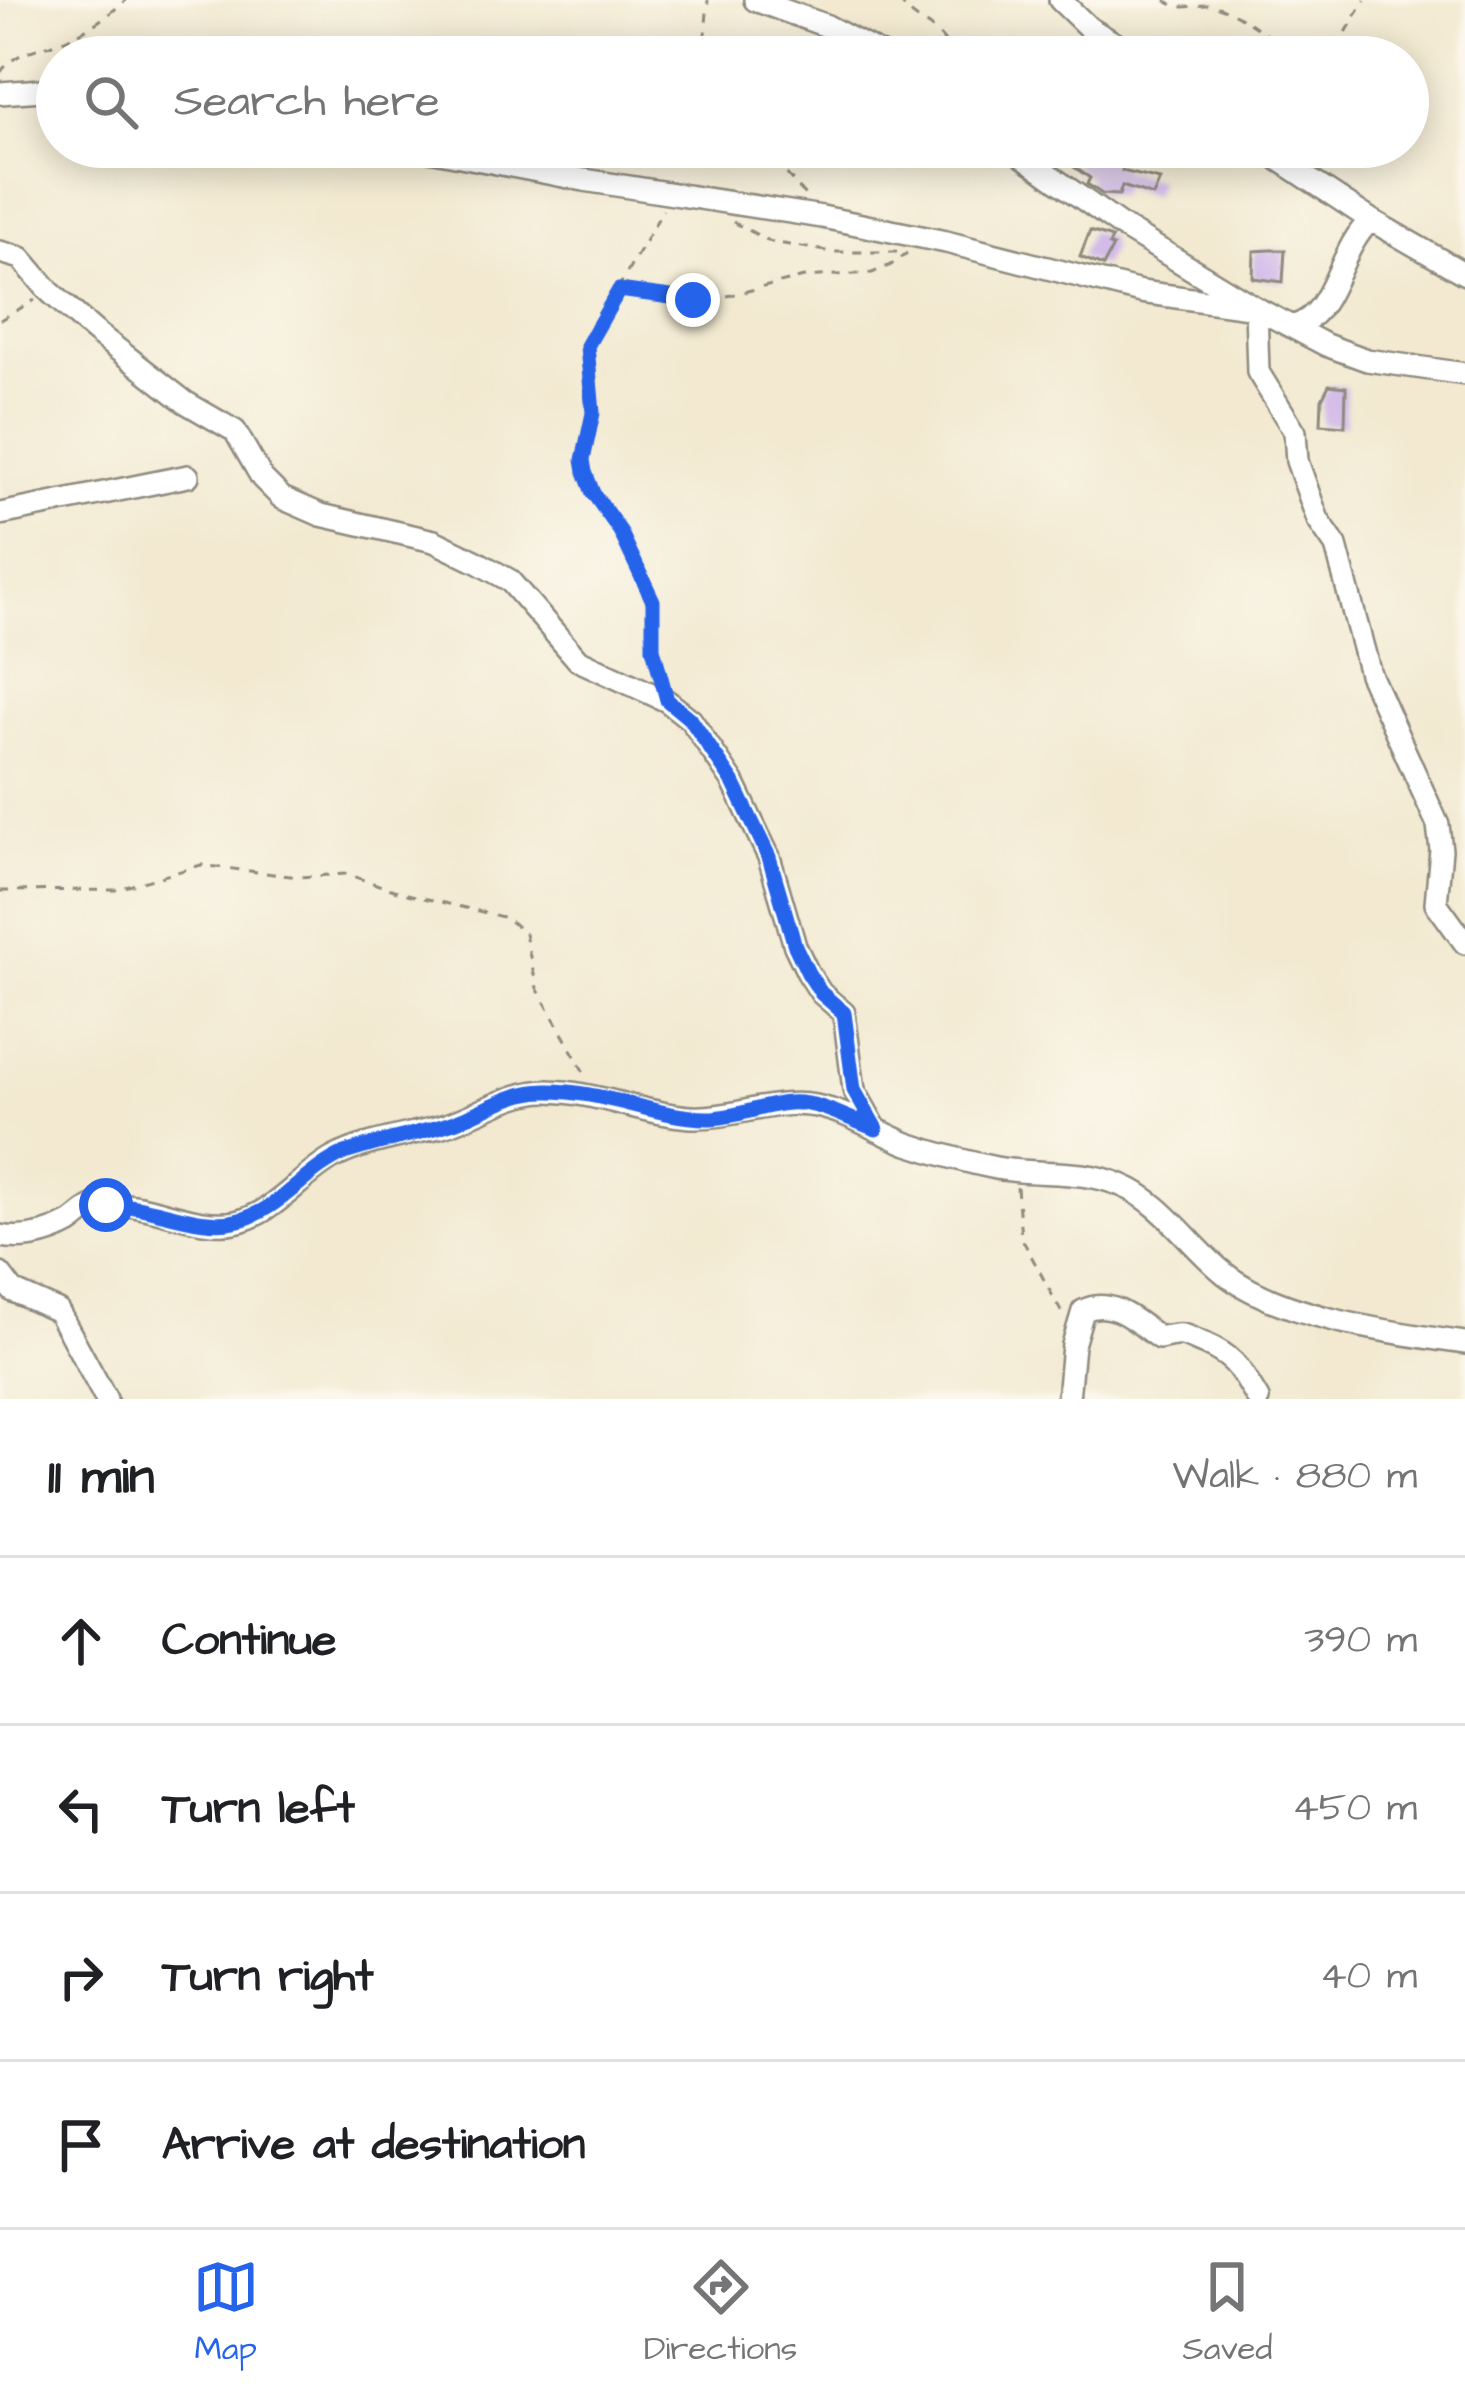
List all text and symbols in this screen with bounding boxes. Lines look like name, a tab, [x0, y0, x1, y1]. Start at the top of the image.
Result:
search box	[36, 36, 1429, 168]
icon: search	[78, 69, 144, 135]
text: Search here	[174, 71, 440, 133]
route end	[666, 273, 720, 327]
route start	[79, 1178, 133, 1232]
text: 11 min	[48, 1442, 154, 1513]
text: Walk · 880 m	[1173, 1450, 1417, 1504]
icon: ahead	[48, 1608, 114, 1674]
text: Continue	[162, 1610, 336, 1672]
text: 390 m	[1304, 1614, 1417, 1668]
icon: left	[48, 1776, 114, 1842]
text: Turn left	[162, 1778, 355, 1840]
text: 450 m	[1292, 1782, 1417, 1836]
icon: right	[48, 1944, 114, 2010]
text: Turn right	[162, 1946, 374, 2008]
text: 40 m	[1320, 1950, 1417, 2004]
icon: arrive	[48, 2112, 114, 2178]
text: Arrive at destination	[162, 2114, 585, 2176]
tab: Map	[193, 2254, 259, 2372]
tab: Directions	[644, 2254, 797, 2372]
tab: Saved	[1182, 2254, 1272, 2372]

